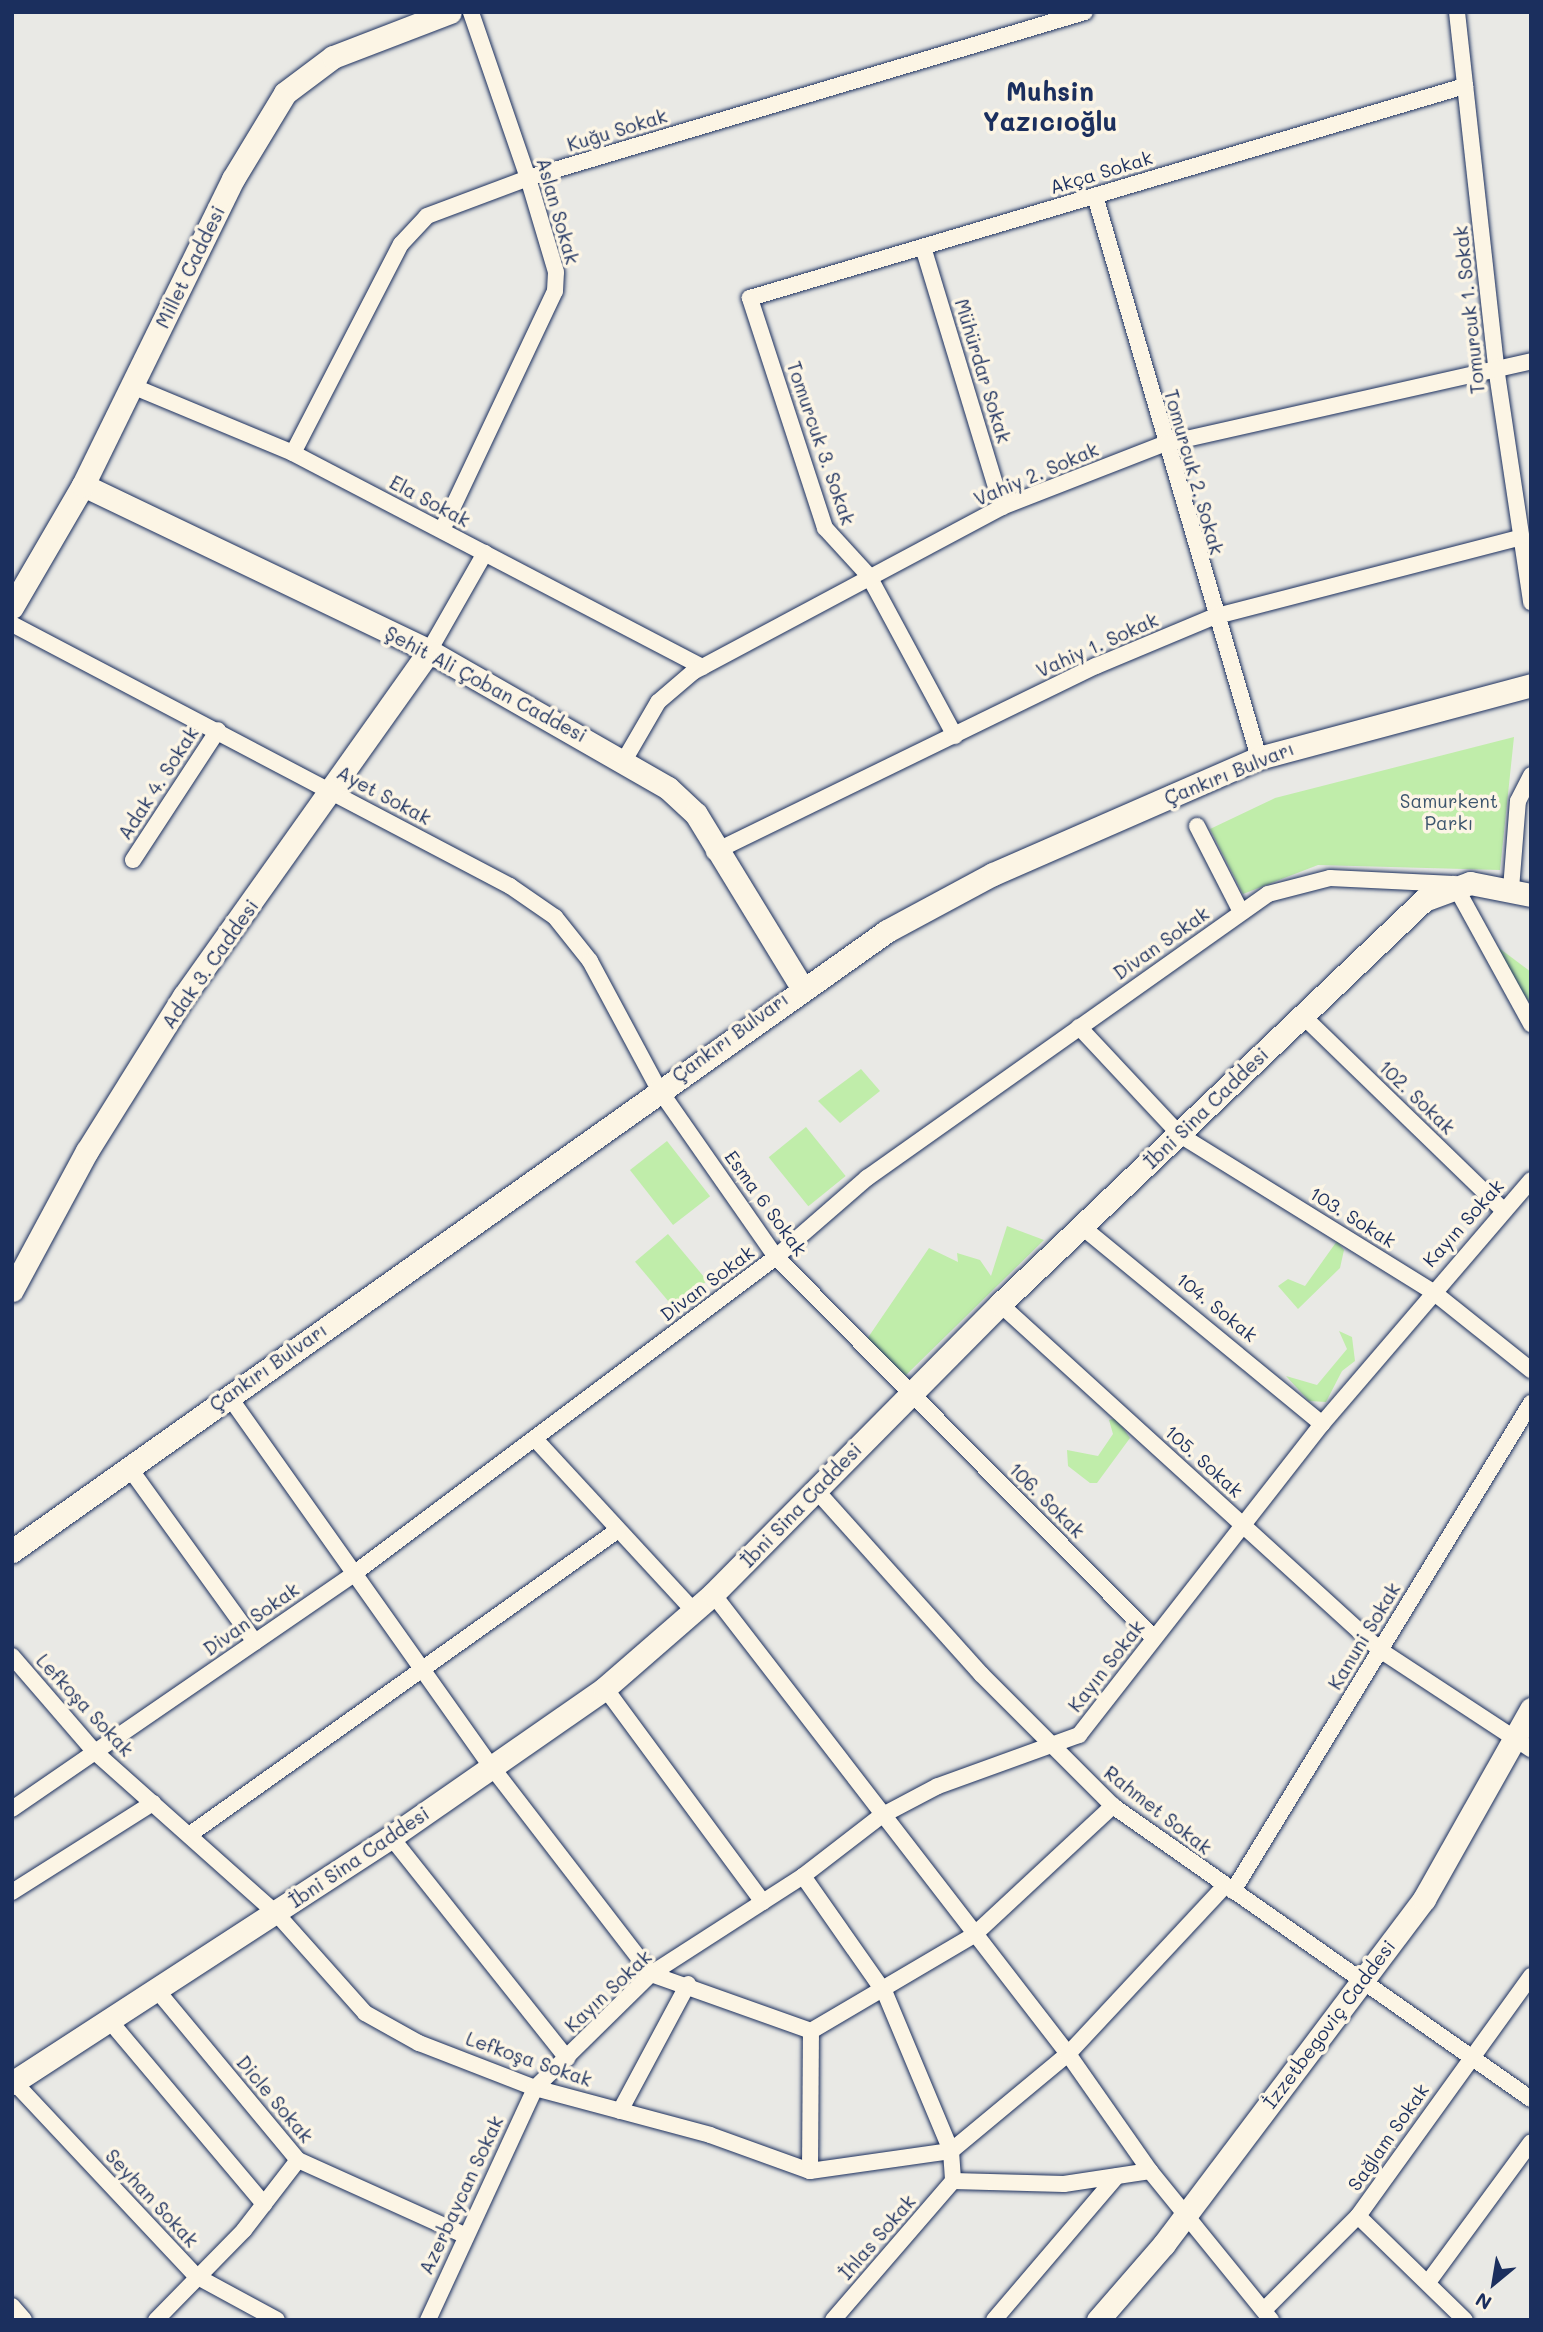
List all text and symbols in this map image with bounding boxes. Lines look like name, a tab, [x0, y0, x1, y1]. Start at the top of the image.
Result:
district label: Muhsin Yazıcıoğlu	[983, 76, 1117, 138]
street label: Kuğu Sokak	[564, 104, 670, 156]
street label: Akça Sokak	[1047, 146, 1155, 198]
street label: Aslan Sokak	[532, 155, 584, 267]
street label: Millet Caddesi	[151, 202, 229, 332]
street label: Tomurcuk 1. Sokak	[1449, 225, 1489, 395]
street label: Mühürdar Sokak	[950, 296, 1016, 446]
street label: Tomurcuk 3. Sokak	[782, 358, 860, 528]
street label: Tomurcuk 2. Sokak	[1159, 387, 1229, 557]
street label: Vahiy 2. Sokak	[970, 438, 1102, 510]
street label: Ela Sokak	[386, 470, 474, 532]
street label: Vahiy 1. Sokak	[1033, 608, 1161, 682]
street label: Şehit Ali Çoban Caddesi	[381, 621, 591, 747]
street label: Adak 4. Sokak	[113, 722, 203, 844]
street label: Çankırı Bulvarı	[1161, 737, 1297, 809]
street label: Ayet Sokak	[333, 761, 435, 829]
park label: Samurkent Parkı	[1400, 790, 1498, 834]
street label: Adak 3. Caddesi	[157, 895, 263, 1033]
street label: Divan Sokak	[1109, 902, 1213, 984]
street label: Çankırı Bulvarı	[668, 987, 792, 1087]
street label: İbni Sina Caddesi	[1139, 1043, 1273, 1173]
street label: 102. Sokak	[1374, 1055, 1460, 1139]
street label: Esma 6 Sokak	[720, 1146, 812, 1260]
street label: Kayın Sokak	[1418, 1175, 1508, 1271]
street label: 103. Sokak	[1306, 1182, 1400, 1252]
street label: Divan Sokak	[656, 1240, 758, 1326]
street label: 104. Sokak	[1172, 1268, 1262, 1346]
street label: Çankırı Bulvarı	[205, 1318, 331, 1416]
street label: 105. Sokak	[1160, 1420, 1248, 1502]
street label: İbni Sina Caddesi	[736, 1438, 866, 1572]
street label: 106. Sokak	[1005, 1458, 1089, 1542]
street label: Divan Sokak	[199, 1578, 303, 1660]
street label: Kanuni Sokak	[1323, 1578, 1405, 1694]
street label: Kayın Sokak	[1063, 1616, 1149, 1716]
street label: Lefkoşa Sokak	[32, 1649, 138, 1761]
street label: Rahmet Sokak	[1100, 1761, 1216, 1859]
street label: İbni Sina Caddesi	[285, 1802, 433, 1912]
street label: İzzetbegoviç Caddesi	[1258, 1935, 1400, 2113]
street label: Kayın Sokak	[560, 1945, 656, 2037]
street label: Lefkoşa Sokak	[463, 2027, 595, 2091]
street label: Dicle Sokak	[232, 2051, 318, 2147]
street label: Sağlam Sokak	[1343, 2079, 1433, 2195]
street label: Azerbaycan Sokak	[414, 2112, 508, 2278]
street label: Seyhan Sokak	[101, 2144, 203, 2252]
street label: İhlas Sokak	[834, 2190, 920, 2284]
north arrow	[1459, 2248, 1529, 2318]
text: N	[1471, 2287, 1496, 2316]

